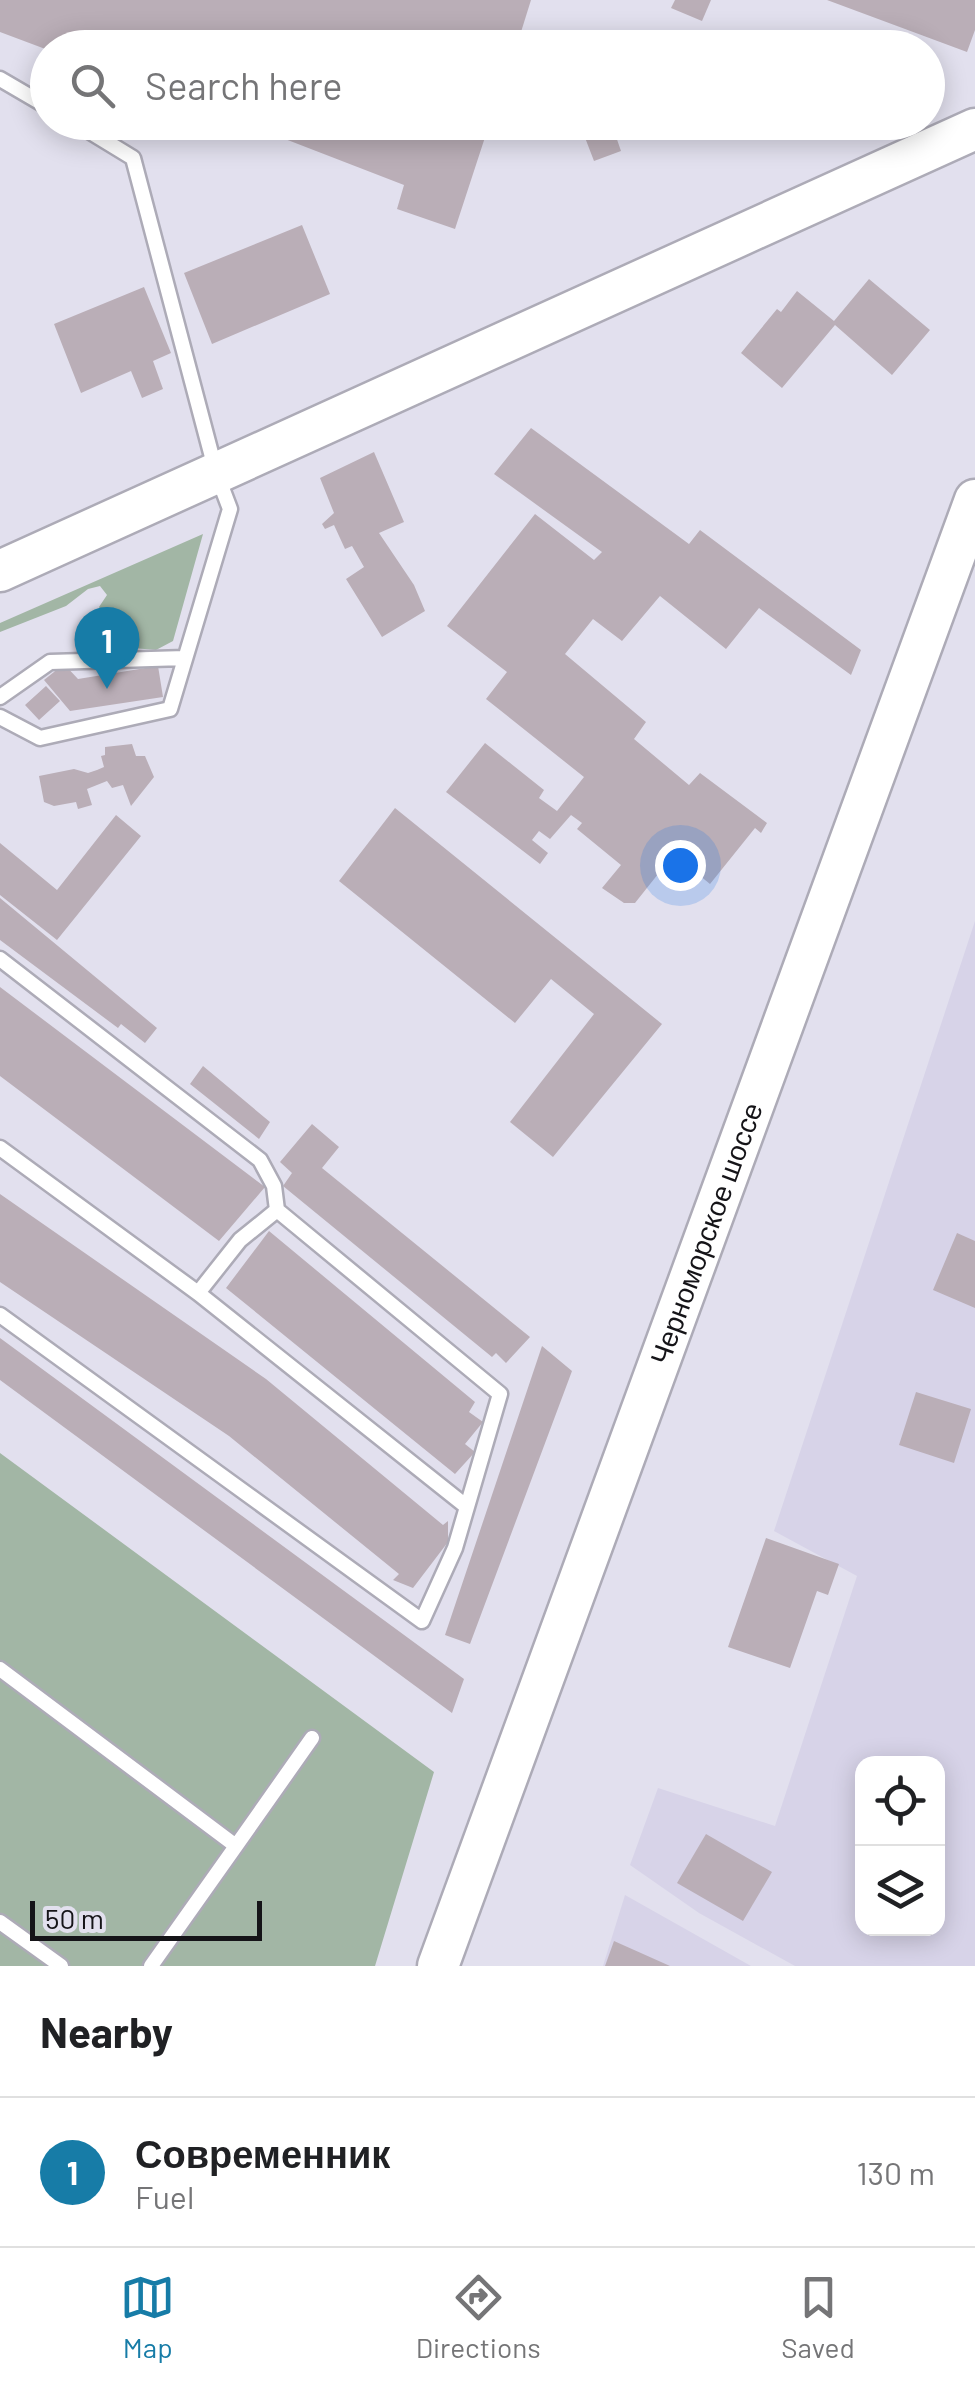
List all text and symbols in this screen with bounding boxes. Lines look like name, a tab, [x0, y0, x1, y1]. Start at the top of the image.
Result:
search box	[30, 30, 945, 140]
icon: search	[65, 58, 120, 113]
text: Search here	[145, 62, 343, 108]
pin: 1	[74, 606, 140, 689]
your location	[655, 840, 706, 891]
street label: Черноморское шоссе	[642, 1098, 769, 1369]
map controls	[855, 1756, 945, 1936]
button: locate	[855, 1756, 945, 1846]
button: layers	[855, 1846, 945, 1936]
scale bar	[30, 1896, 262, 1940]
text: 50 m	[45, 1901, 104, 1935]
text: Nearby	[40, 2006, 173, 2056]
text: Современник	[135, 2130, 390, 2176]
text: 1	[67, 2153, 78, 2191]
text: 130 m	[856, 2153, 935, 2191]
text: Fuel	[135, 2177, 194, 2215]
tab: Map	[120, 2270, 175, 2364]
tab: Directions	[416, 2270, 541, 2364]
tab: Saved	[781, 2270, 855, 2364]

